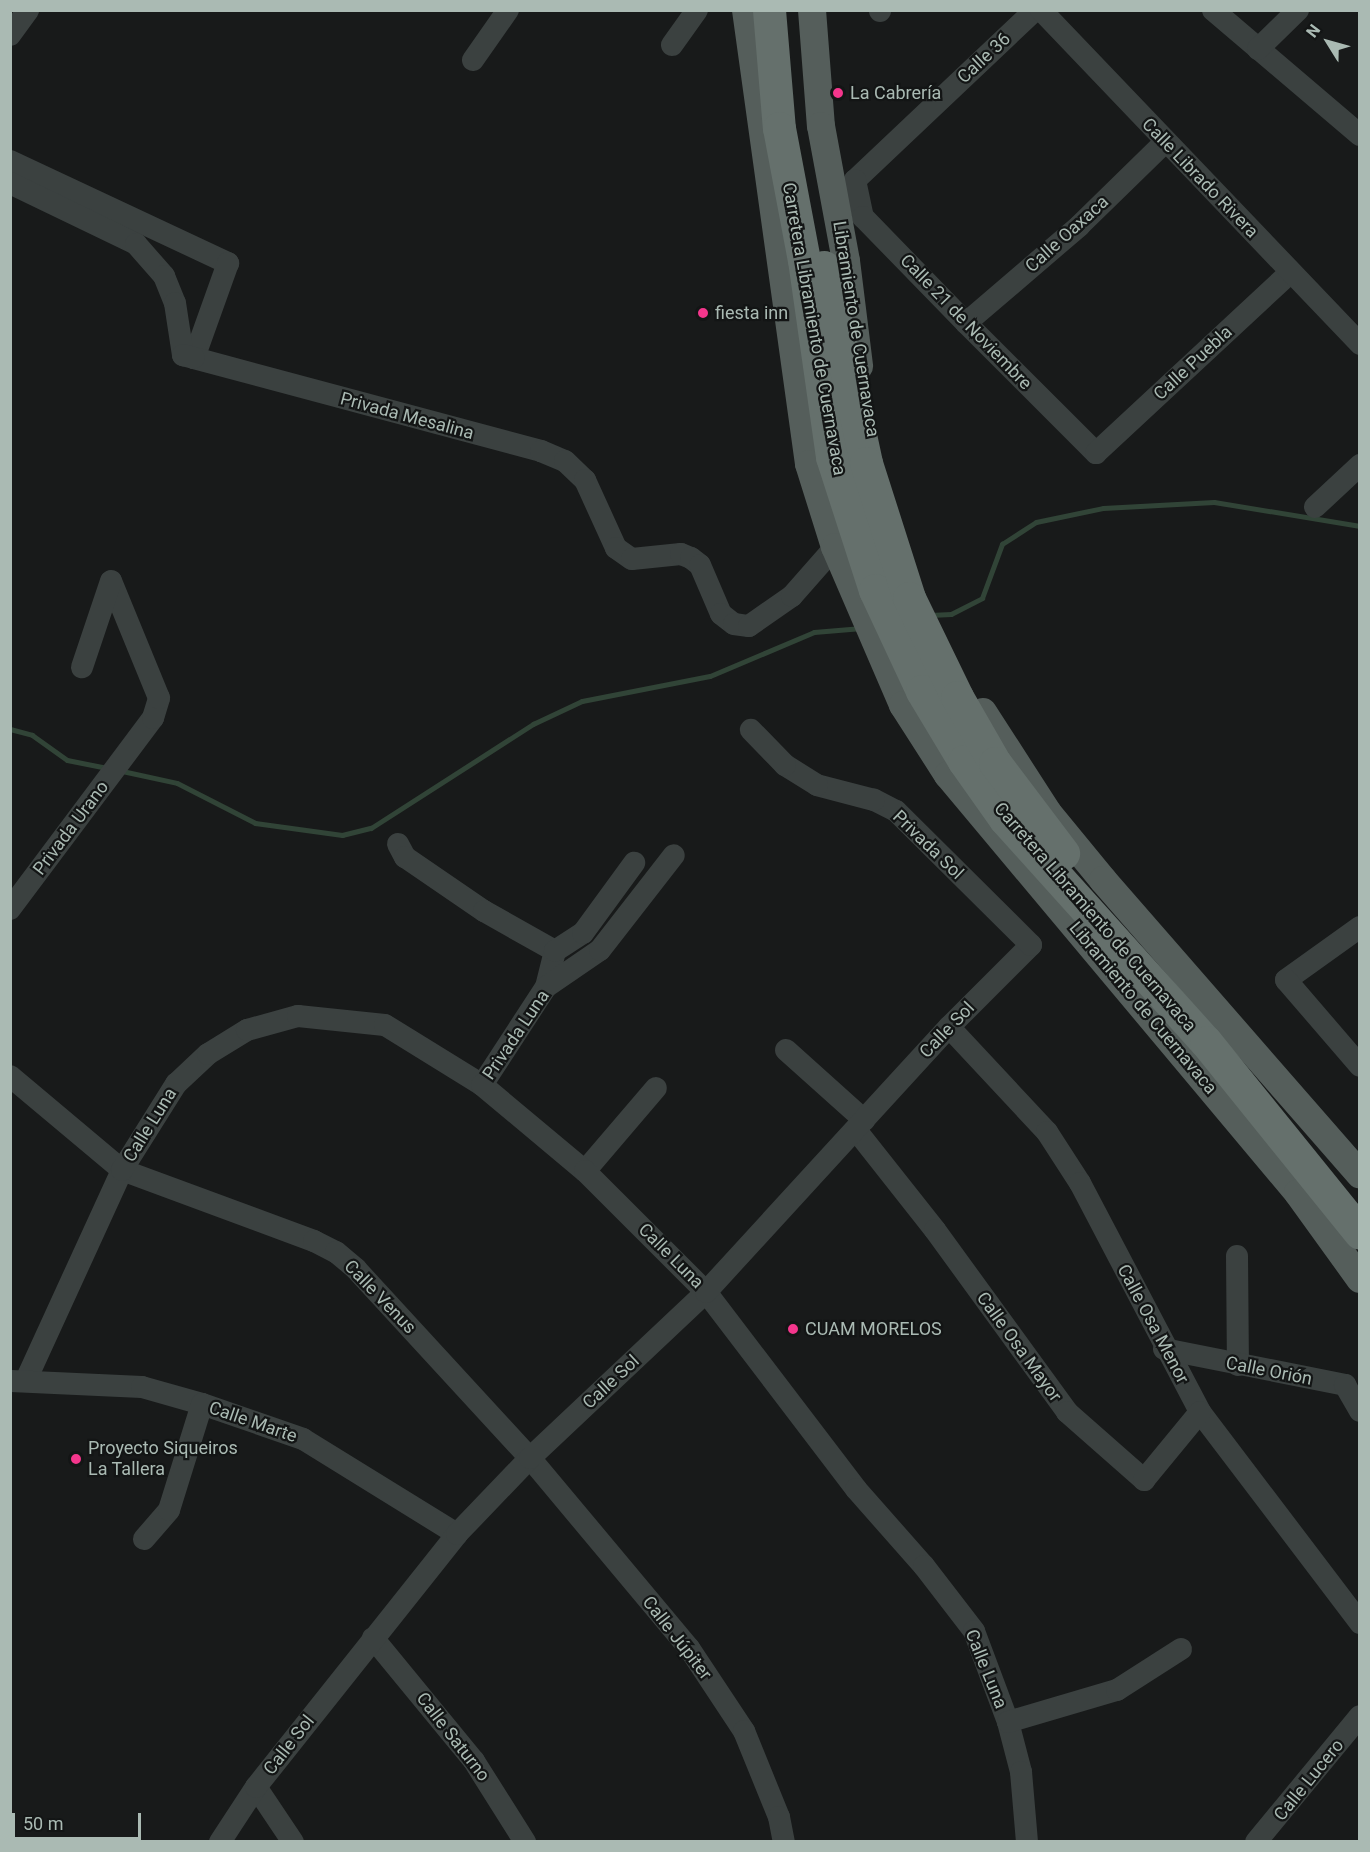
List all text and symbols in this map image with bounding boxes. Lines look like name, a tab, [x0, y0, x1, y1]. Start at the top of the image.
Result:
north arrow	[1298, 12, 1358, 72]
text: N	[1302, 21, 1324, 41]
street label: Calle 36	[953, 28, 1015, 88]
place label: La Cabrería	[850, 82, 941, 104]
marker: La Cabrería	[831, 86, 845, 100]
street label: Calle Librado Rivera	[1137, 114, 1263, 242]
street label: Carretera Libramiento de Cuernavaca	[778, 181, 850, 477]
street label: Calle Oaxaca	[1021, 191, 1113, 277]
street label: Libramiento de Cuernavaca	[828, 219, 884, 439]
street label: Calle 21 de Noviembre	[896, 250, 1036, 394]
place label: fiesta inn	[715, 302, 788, 324]
marker: fiesta inn	[696, 306, 710, 320]
street label: Calle Puebla	[1149, 321, 1237, 405]
street label: Privada Mesalina	[338, 388, 476, 444]
street label: Privada Urano	[29, 777, 113, 879]
street label: Carretera Libramiento de Cuernavaca	[989, 798, 1201, 1036]
street label: Privada Sol	[888, 806, 968, 884]
street label: Libramiento de Cuernavaca	[1065, 917, 1221, 1099]
street label: Privada Luna	[478, 986, 554, 1084]
street label: Calle Sol	[915, 997, 979, 1063]
street label: Calle Luna	[119, 1084, 181, 1166]
street label: Calle Luna	[634, 1219, 708, 1293]
street label: Calle Venus	[340, 1256, 420, 1338]
street label: Calle Osa Menor	[1113, 1261, 1193, 1387]
street label: Calle Osa Mayor	[972, 1288, 1066, 1406]
place label: CUAM MORELOS	[805, 1318, 942, 1340]
marker: CUAM MORELOS	[786, 1322, 800, 1336]
street label: Calle Sol	[578, 1350, 644, 1414]
street label: Calle Orión	[1224, 1352, 1314, 1390]
street label: Calle Marte	[206, 1397, 300, 1447]
place label: Proyecto Siqueiros La Tallera	[88, 1438, 238, 1480]
marker: Proyecto Siqueiros La Tallera	[69, 1452, 83, 1466]
street label: Calle Júpiter	[638, 1592, 716, 1684]
street label: Calle Luna	[960, 1626, 1012, 1712]
street label: Calle Saturno	[412, 1688, 494, 1786]
street label: Calle Sol	[259, 1711, 319, 1779]
street label: Calle Lucero	[1270, 1735, 1348, 1825]
scale bar	[15, 1801, 144, 1839]
text: 50 m	[23, 1813, 63, 1834]

